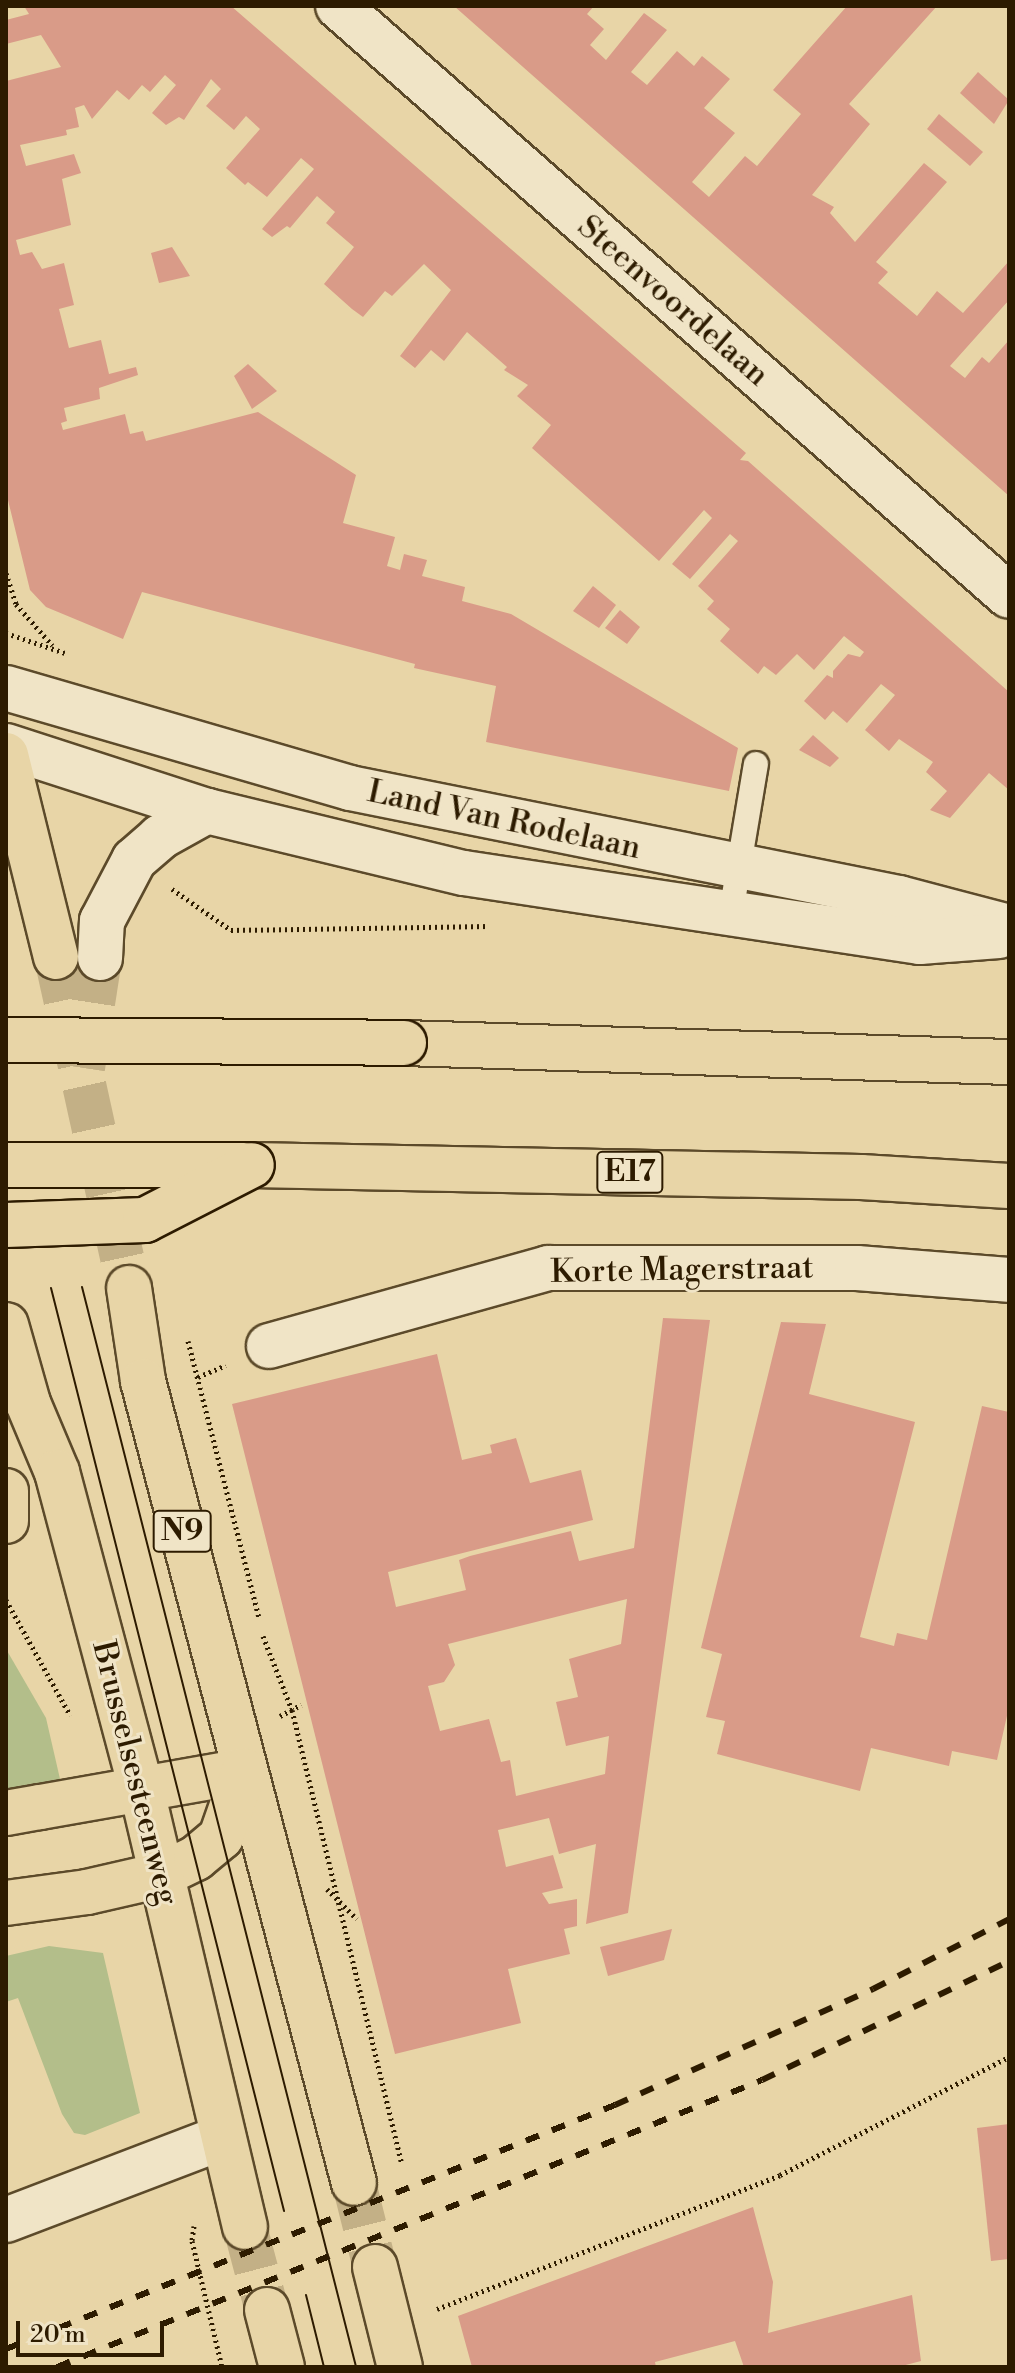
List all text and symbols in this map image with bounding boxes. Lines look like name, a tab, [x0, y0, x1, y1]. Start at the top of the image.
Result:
street label: Steenvoordelaan	[570, 208, 776, 394]
street label: Land Van Rodelaan	[364, 772, 644, 868]
road number: E17	[596, 1146, 664, 1198]
street label: Korte Magerstraat	[550, 1249, 814, 1291]
road number: N9	[152, 1505, 212, 1557]
street label: Brusselsesteenweg	[84, 1637, 186, 1909]
scale bar	[20, 2305, 168, 2355]
text: 20 m	[30, 2320, 86, 2350]

